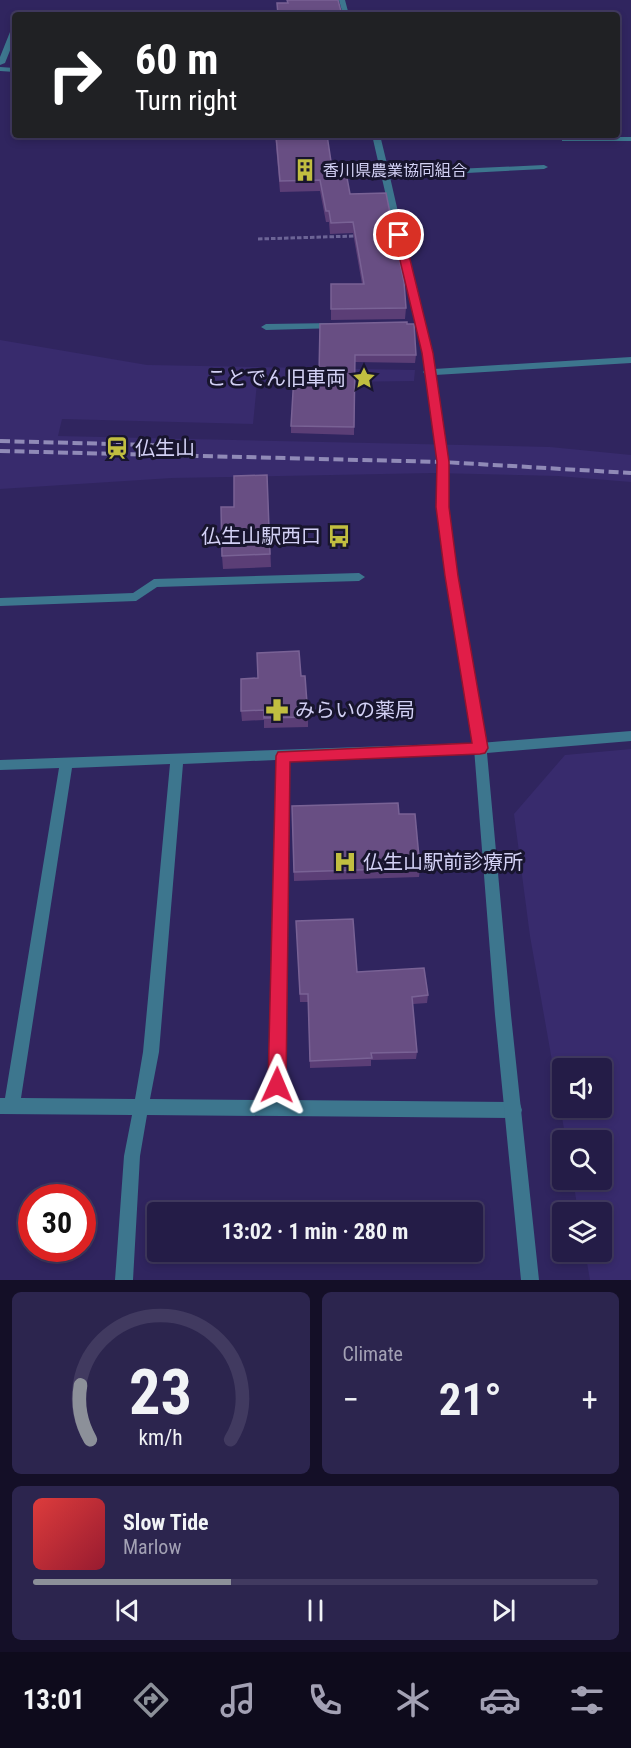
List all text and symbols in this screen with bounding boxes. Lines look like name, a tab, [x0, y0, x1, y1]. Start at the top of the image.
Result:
text: 60 m	[135, 35, 218, 84]
icon: right	[36, 36, 114, 114]
text: Turn right	[135, 85, 237, 117]
building icon: 香川県農業協同組合	[292, 157, 318, 183]
place label: 香川県農業協同組合	[323, 161, 467, 180]
pin	[373, 209, 424, 260]
icon: arrive	[382, 218, 415, 251]
place icon: ことでん旧車両	[351, 365, 377, 391]
place label: ことでん旧車両	[207, 366, 346, 390]
station icon: 仏生山	[104, 435, 130, 461]
place label: 仏生山	[135, 436, 195, 460]
bus stop icon: 仏生山駅西口	[326, 523, 352, 549]
place label: 仏生山駅西口	[201, 524, 321, 548]
pharmacy icon: みらいの薬局	[264, 697, 290, 723]
place label: みらいの薬局	[295, 698, 415, 722]
hospital icon: 仏生山駅前診療所	[332, 849, 358, 875]
place label: 仏生山駅前診療所	[363, 850, 523, 874]
position arrow	[245, 1053, 309, 1117]
map controls	[552, 1058, 612, 1262]
button: sound	[552, 1058, 612, 1118]
button: search	[552, 1130, 612, 1190]
speed limit sign: 30	[18, 1184, 96, 1262]
button: layers	[552, 1202, 612, 1262]
text: 13:02 · 1 min · 280 m	[222, 1219, 408, 1244]
text: Climate	[343, 1342, 403, 1366]
text: 23	[129, 1356, 192, 1429]
text: 21°	[439, 1373, 502, 1426]
text: −	[343, 1380, 359, 1419]
text: +	[582, 1380, 598, 1419]
text: km/h	[139, 1425, 183, 1450]
text: Slow Tide	[123, 1510, 209, 1535]
text: Marlow	[123, 1535, 181, 1559]
icon: previous	[111, 1594, 144, 1627]
icon: pause	[299, 1594, 332, 1627]
icon: next	[487, 1594, 520, 1627]
icon: directions	[130, 1679, 172, 1721]
icon: music	[217, 1679, 259, 1721]
icon: phone	[304, 1679, 346, 1721]
icon: climate	[392, 1679, 434, 1721]
icon: car	[479, 1679, 521, 1721]
icon: filters	[566, 1679, 608, 1721]
text: 13:01	[23, 1684, 85, 1716]

